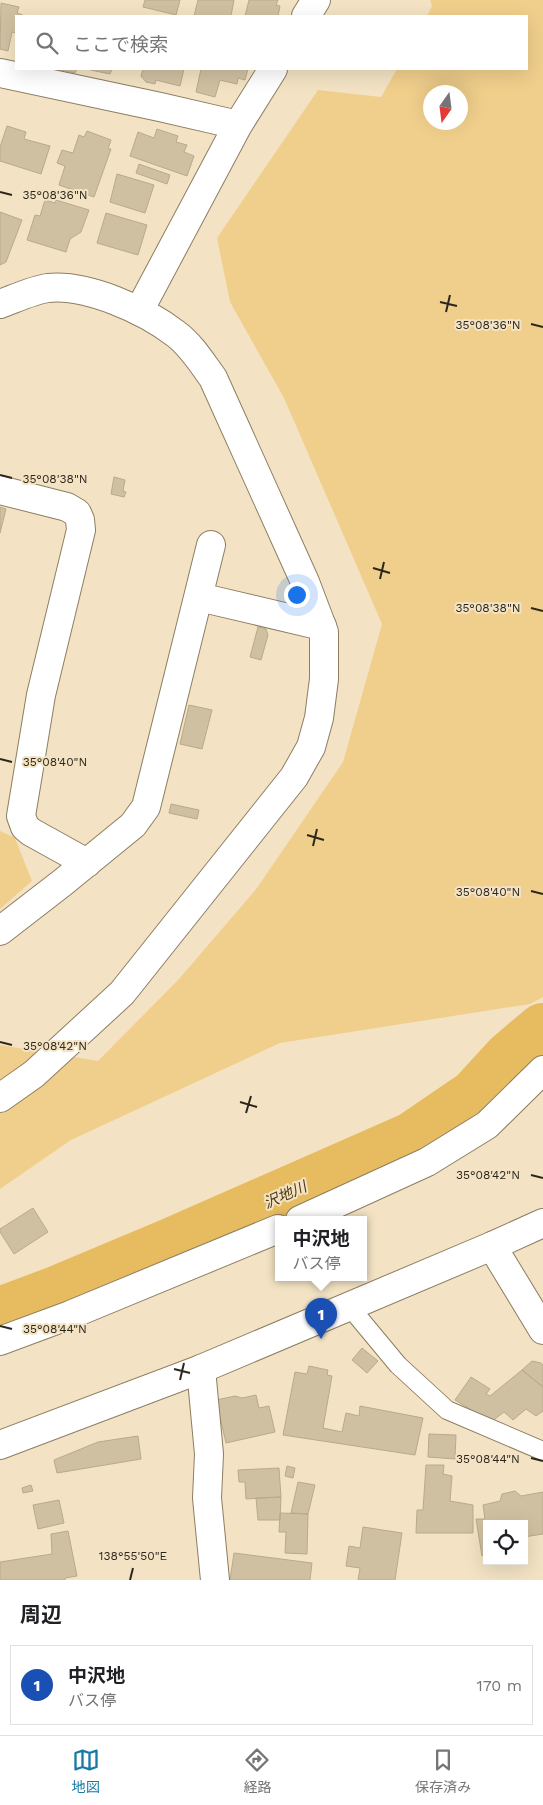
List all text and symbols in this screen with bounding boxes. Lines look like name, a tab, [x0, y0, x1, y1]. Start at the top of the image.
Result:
search box	[15, 15, 528, 70]
icon: search	[33, 29, 61, 57]
text: ここで検索	[73, 33, 168, 56]
north arrow	[423, 85, 468, 130]
text: 35°08'36"N	[22, 188, 88, 202]
text: 35°08'36"N	[455, 318, 521, 332]
text: 35°08'38"N	[22, 472, 88, 486]
your location	[284, 582, 310, 608]
text: 35°08'38"N	[455, 601, 521, 615]
text: 35°08'40"N	[23, 755, 87, 769]
text: 35°08'40"N	[456, 885, 520, 899]
text: 35°08'42"N	[23, 1039, 87, 1053]
text: 35°08'42"N	[456, 1168, 520, 1182]
water label: 沢地川	[261, 1177, 311, 1212]
popup	[275, 1216, 367, 1281]
text: 中沢地	[292, 1227, 350, 1250]
text: バス停	[292, 1254, 341, 1273]
pin: 1	[305, 1298, 337, 1339]
text: 35°08'44"N	[23, 1322, 87, 1336]
text: 35°08'44"N	[456, 1452, 520, 1466]
map controls	[483, 1520, 528, 1565]
button: locate	[483, 1520, 528, 1565]
text: 138°55'50"E	[99, 1549, 167, 1563]
text: 周辺	[20, 1602, 62, 1627]
text: 中沢地	[68, 1664, 125, 1687]
text: 1	[34, 1676, 40, 1695]
text: 170 m	[476, 1676, 522, 1695]
text: バス停	[68, 1691, 116, 1710]
tab: 地図	[72, 1746, 100, 1796]
tab: 経路	[243, 1746, 271, 1796]
tab: 保存済み	[415, 1746, 471, 1796]

